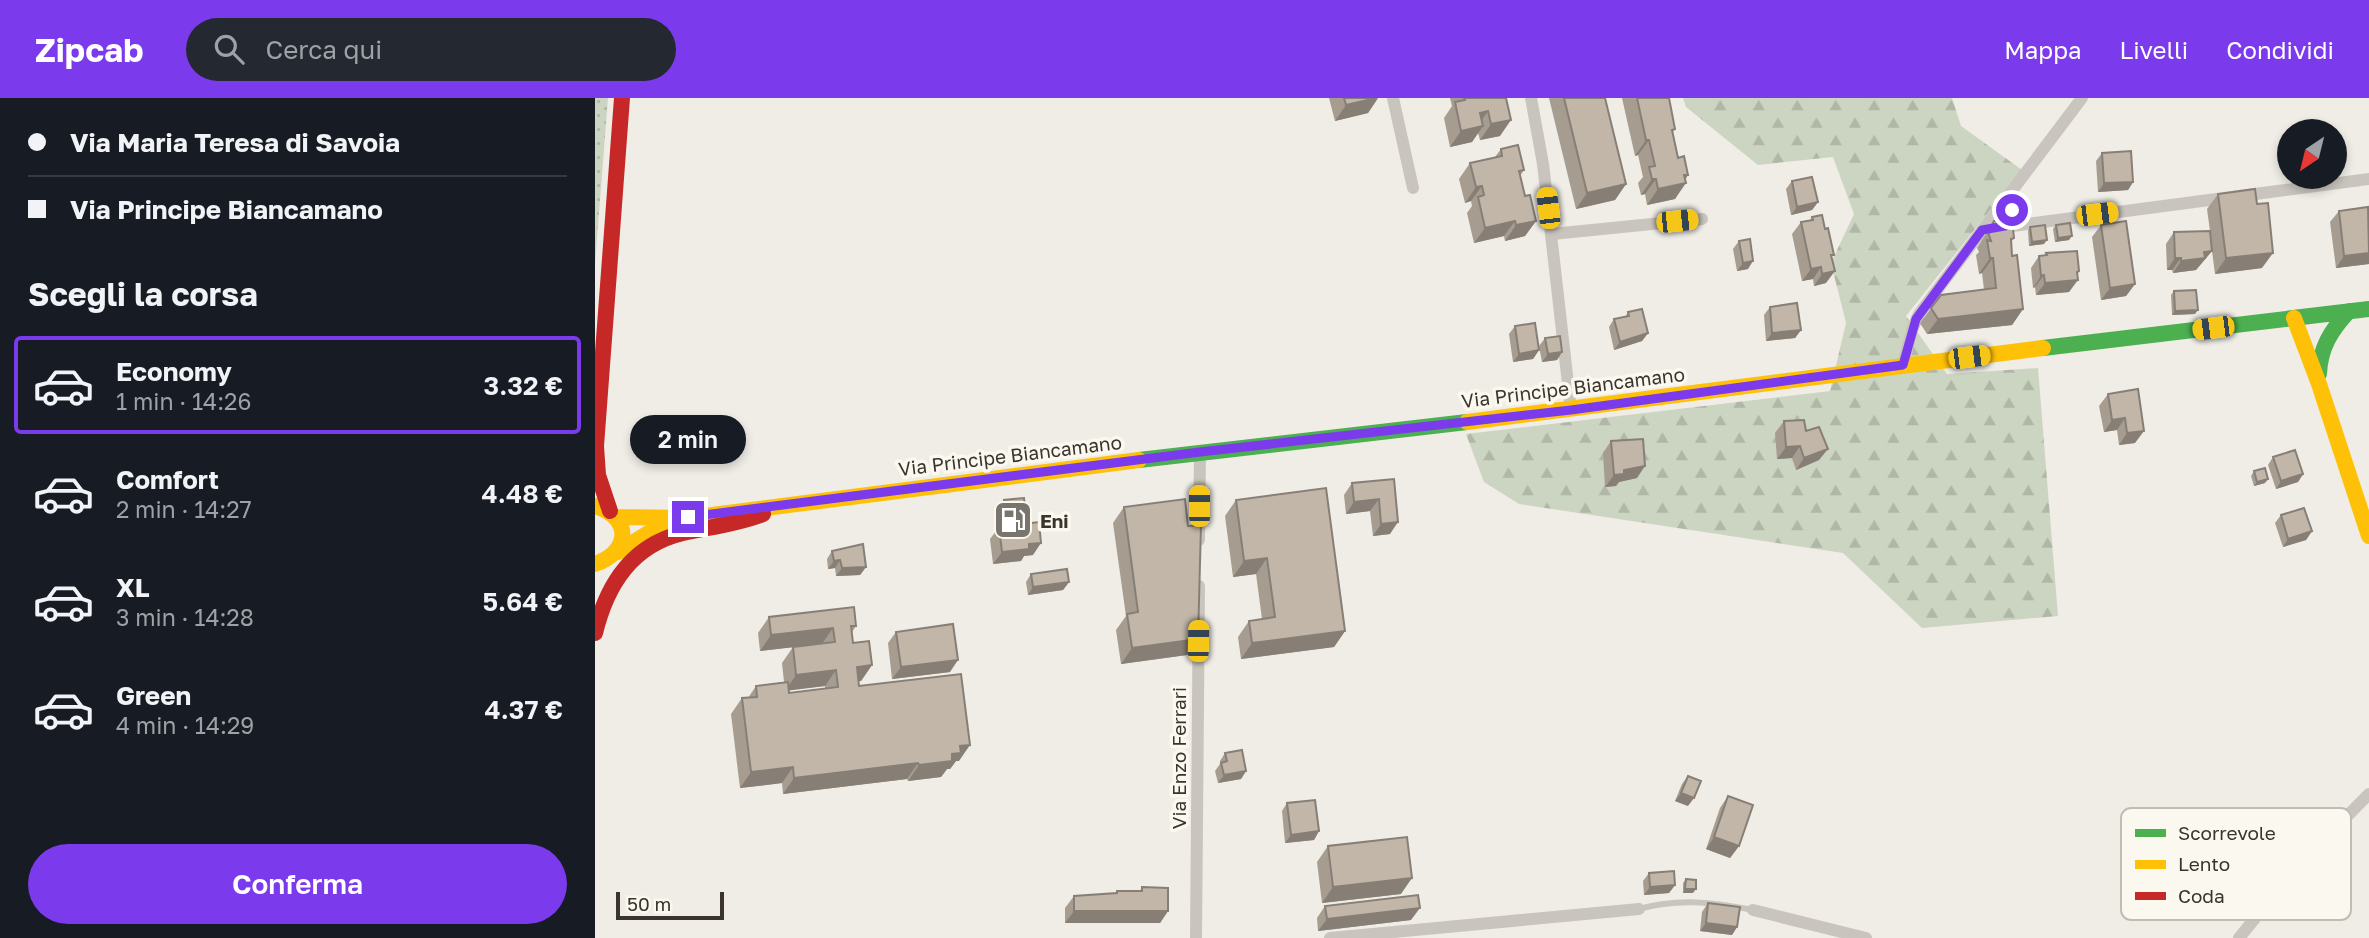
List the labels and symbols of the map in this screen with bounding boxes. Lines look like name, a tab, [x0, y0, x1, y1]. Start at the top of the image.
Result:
north arrow	[2277, 119, 2347, 189]
car	[1536, 186, 1561, 230]
route start	[1996, 194, 2028, 226]
car	[2075, 201, 2120, 227]
car	[1656, 208, 1699, 234]
car	[2191, 315, 2236, 341]
car	[1947, 344, 1992, 370]
street label: Via Principe Biancamano	[1460, 362, 1686, 412]
callout: 2 min	[630, 416, 746, 464]
street label: Via Principe Biancamano	[897, 430, 1123, 480]
car	[1189, 485, 1210, 527]
fuel station icon: Eni	[992, 499, 1034, 541]
route end	[672, 501, 704, 533]
place label: Eni	[1040, 509, 1069, 532]
car	[1188, 620, 1209, 662]
street label: Via Enzo Ferrari	[1167, 687, 1190, 829]
legend	[2121, 808, 2351, 920]
text: Scorrevole	[2178, 821, 2276, 844]
text: Lento	[2178, 852, 2230, 875]
text: Coda	[2178, 884, 2225, 907]
scale bar	[616, 889, 725, 921]

